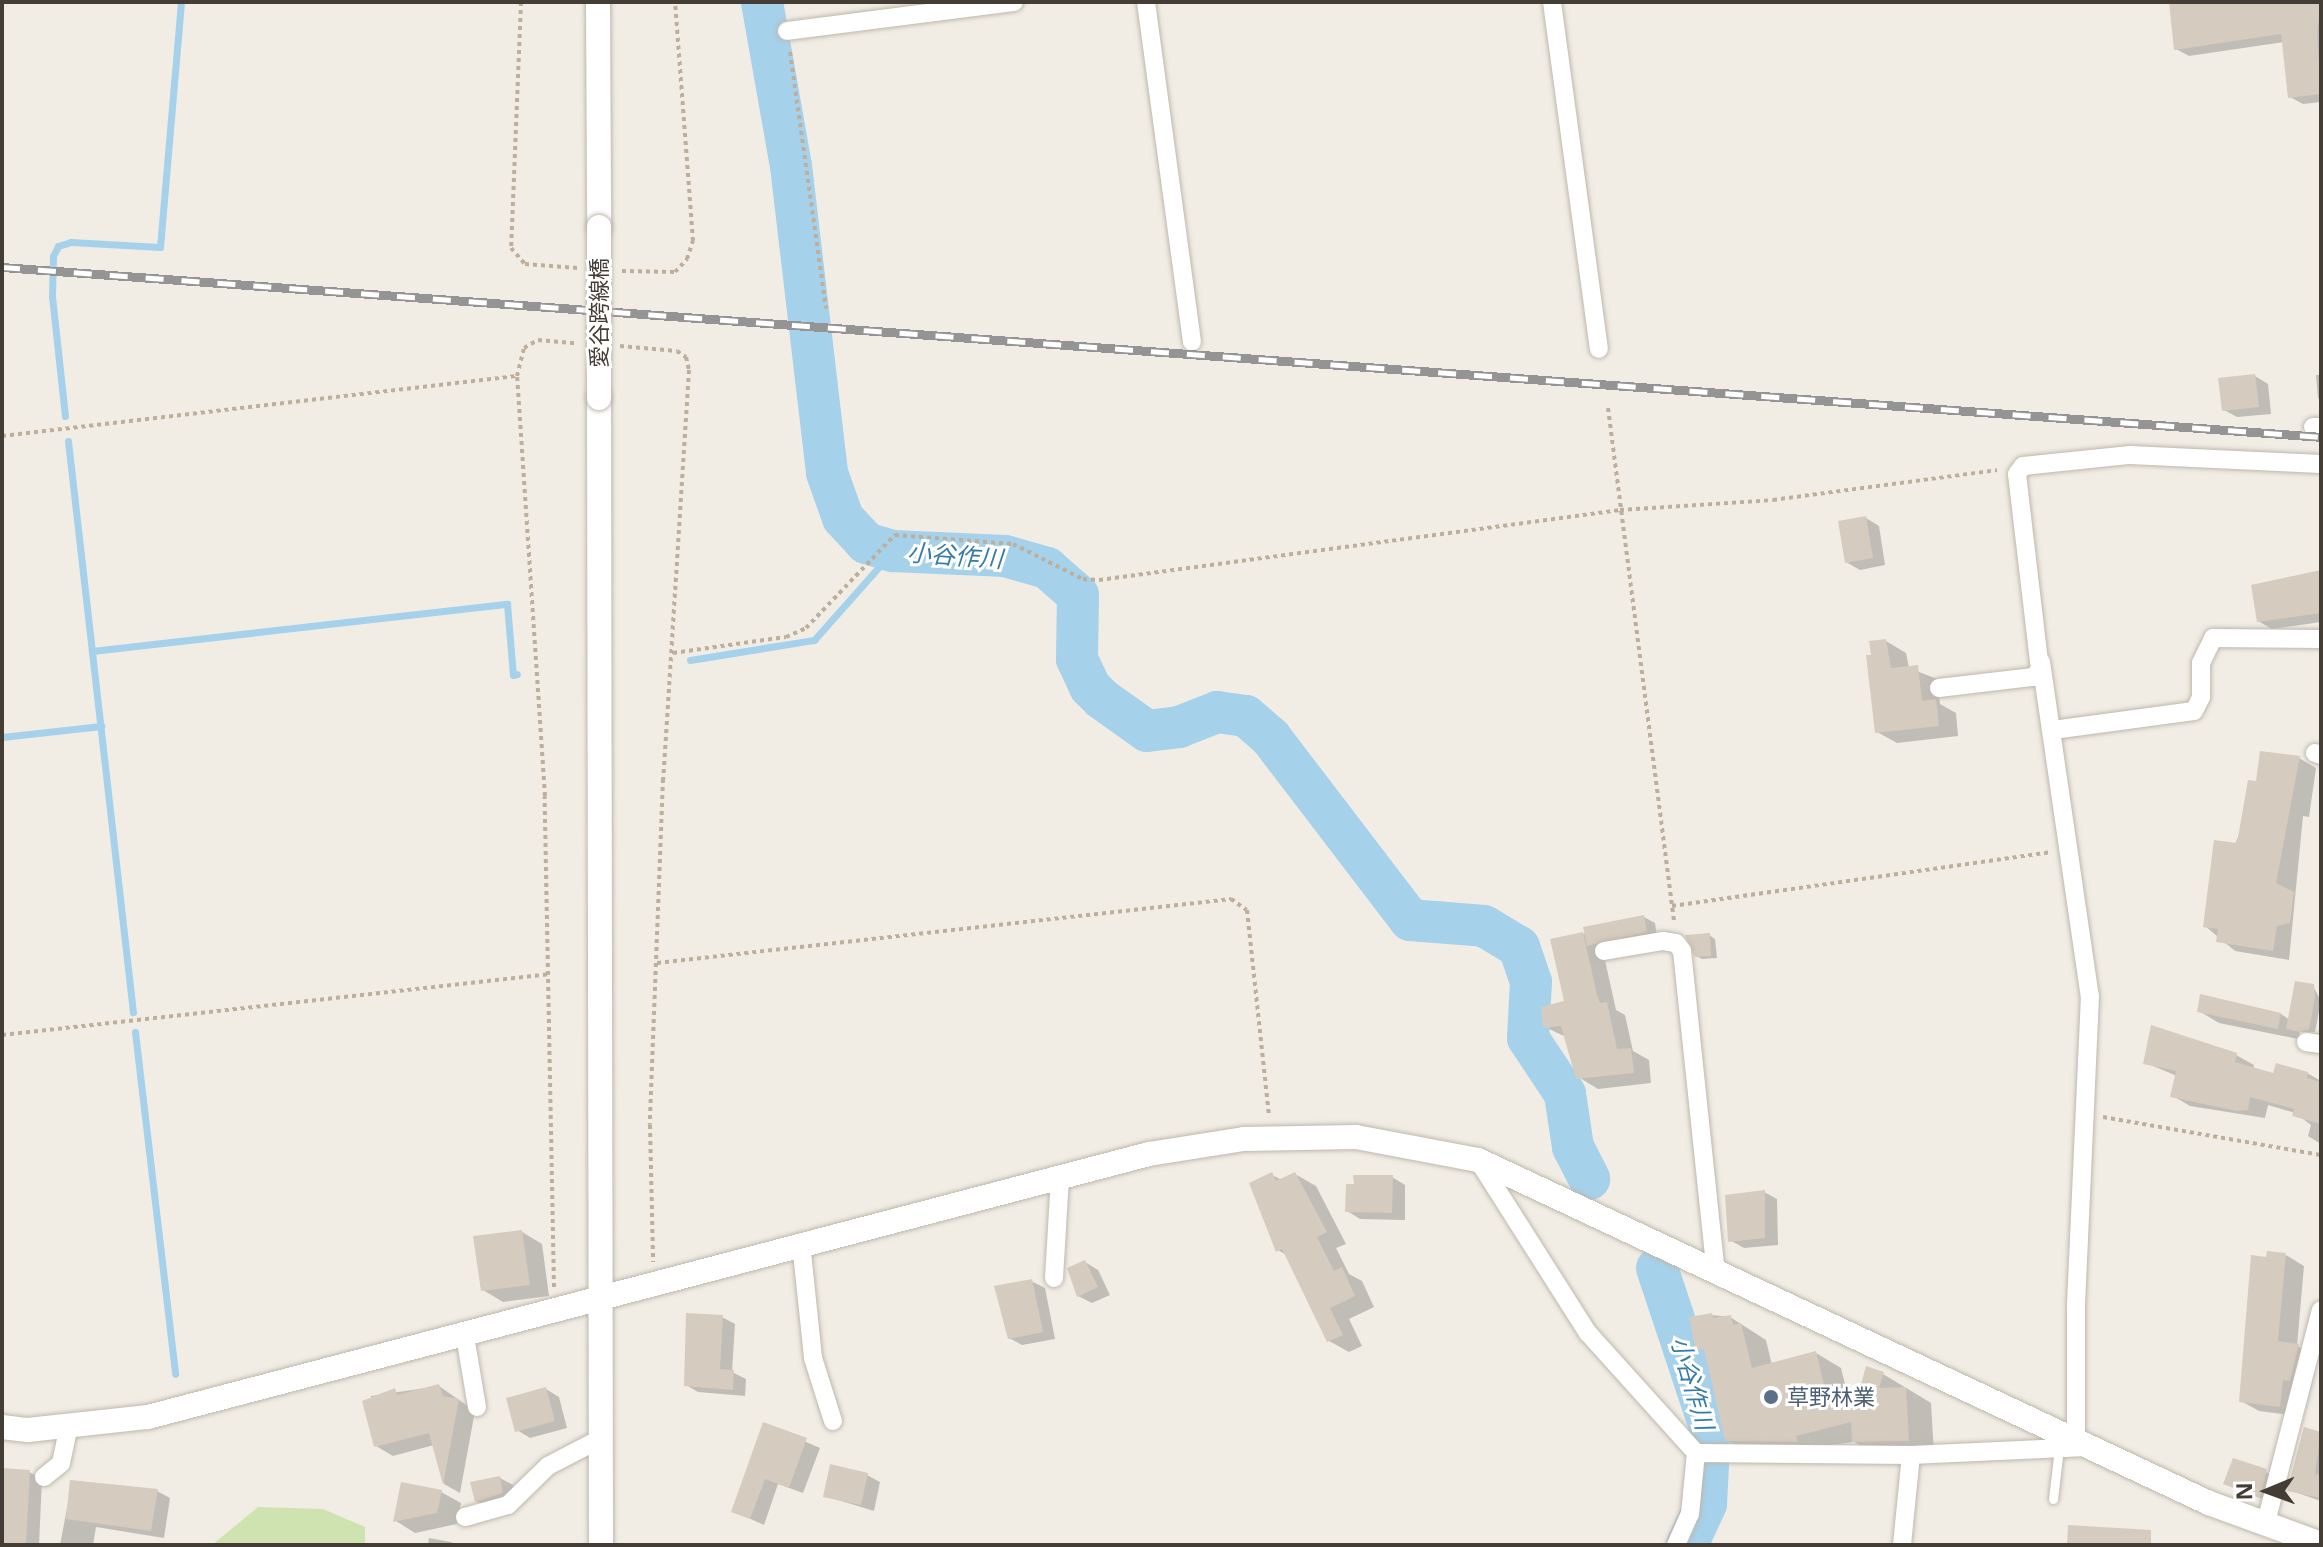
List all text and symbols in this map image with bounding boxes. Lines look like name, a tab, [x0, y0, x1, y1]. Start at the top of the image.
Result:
street label: 愛谷跨線橋	[586, 258, 612, 368]
water label: 小谷作川	[906, 537, 1004, 573]
water label: 小谷作川	[1666, 1333, 1720, 1433]
place label: 草野林業	[1787, 1384, 1875, 1410]
marker: 草野林業	[1762, 1388, 1780, 1406]
north arrow	[2227, 1451, 2307, 1531]
text: N	[2228, 1482, 2258, 1501]

